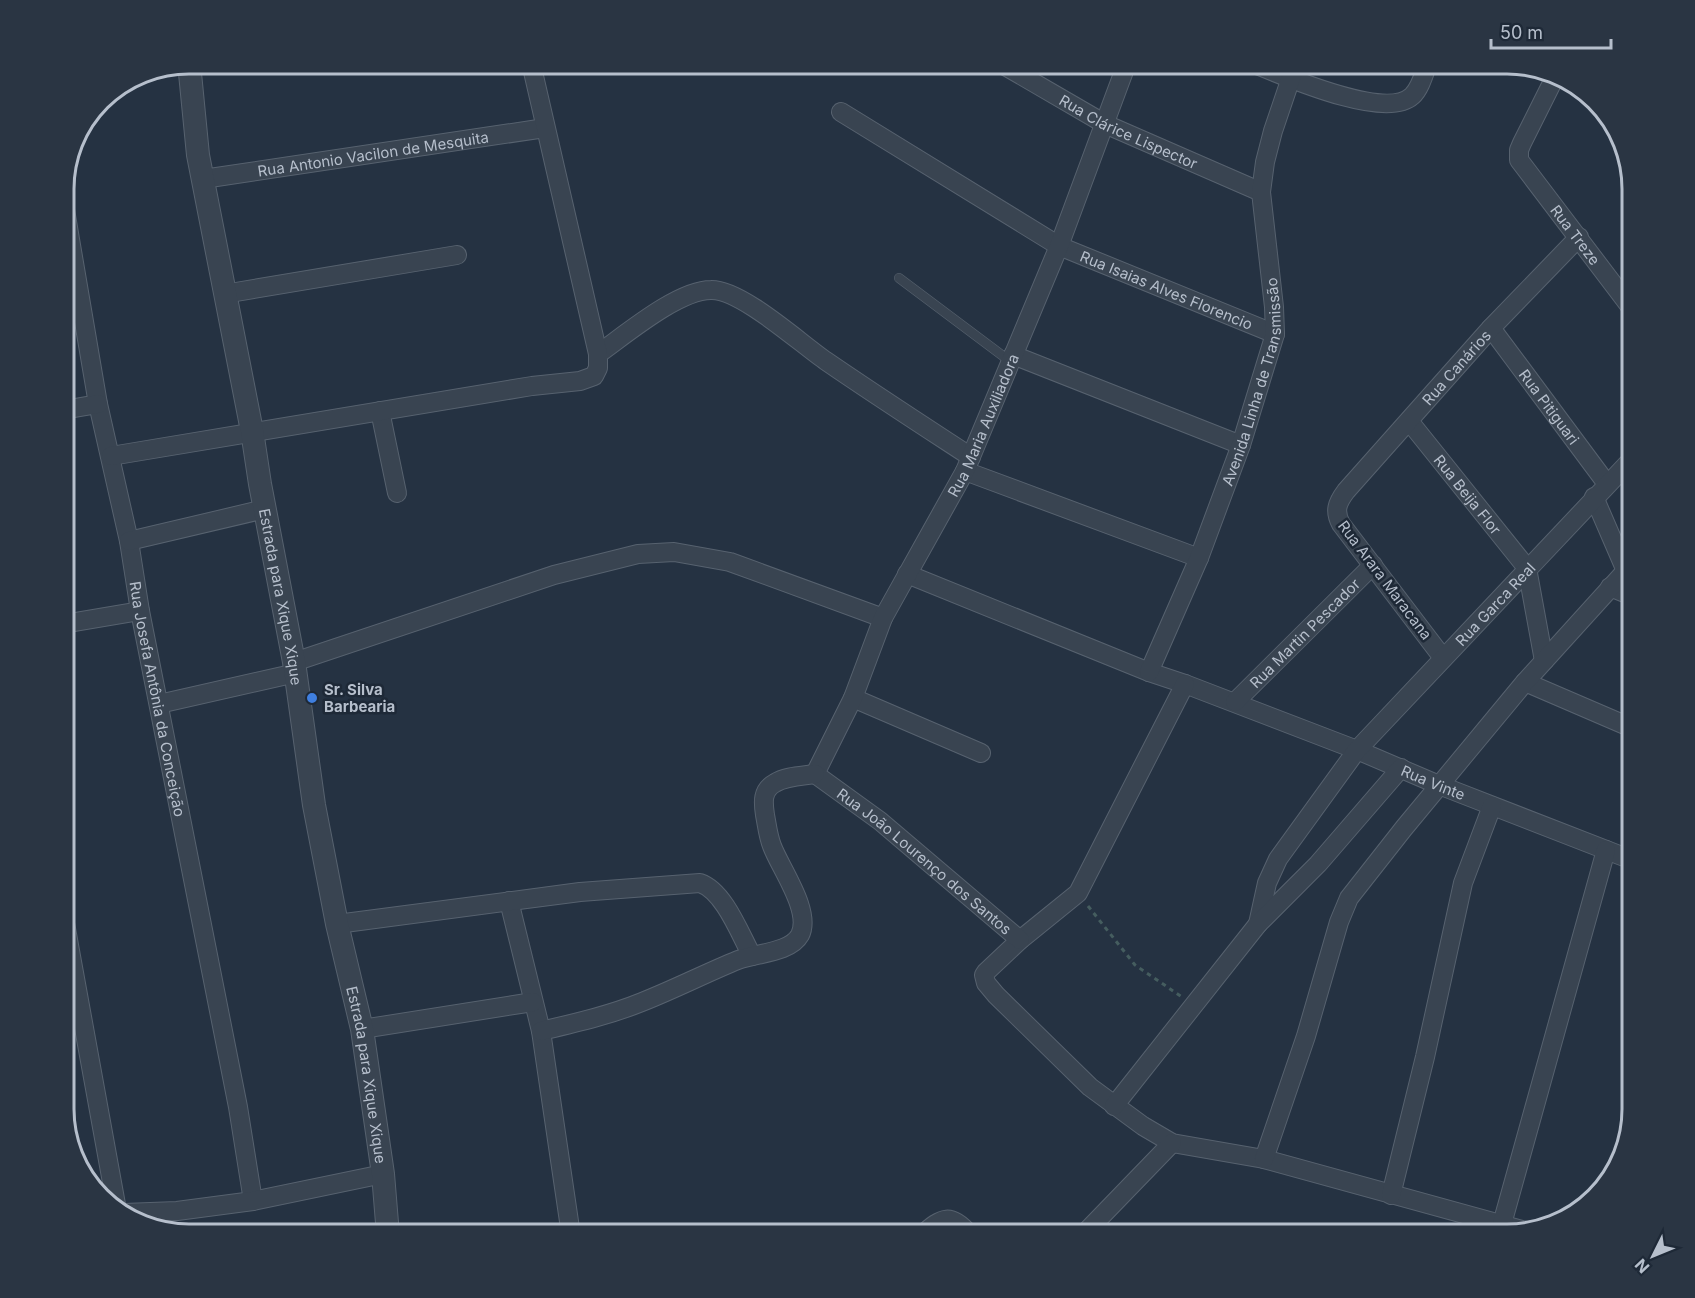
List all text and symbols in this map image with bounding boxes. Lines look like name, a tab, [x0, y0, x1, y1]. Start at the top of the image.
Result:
scale bar	[1491, 12, 1611, 50]
text: 50 m	[1500, 22, 1543, 43]
street label: Rua Clárice Lispector	[1056, 90, 1201, 173]
street label: Rua Antonio Vacilon de Mesquita	[256, 127, 490, 180]
street label: Rua Treze	[1547, 201, 1605, 269]
street label: Rua Isaias Alves Florencio	[1077, 246, 1256, 333]
street label: Avenida Linha de Transmissão	[1217, 277, 1285, 488]
street label: Rua Canários	[1418, 326, 1495, 409]
street label: Rua Maria Auxiliadora	[943, 351, 1023, 500]
street label: Rua Pitiguari	[1515, 365, 1584, 448]
street label: Rua Beija Flor	[1430, 451, 1506, 538]
street label: Estrada para Xique Xique	[255, 507, 307, 686]
street label: Rua Arara Maracana	[1334, 517, 1436, 643]
street label: Rua Garca Real	[1451, 558, 1539, 650]
street label: Rua Martin Pescador	[1245, 574, 1364, 692]
street label: Rua Josefa Antônia da Conceição	[126, 580, 190, 818]
place label: Sr. Silva Barbearia	[324, 680, 395, 716]
marker: Sr. Silva Barbearia	[305, 691, 319, 705]
street label: Rua Vinte	[1398, 760, 1468, 804]
street label: Rua João Lourenço dos Santos	[833, 784, 1016, 938]
street label: Estrada para Xique Xique	[343, 984, 391, 1165]
north arrow	[1623, 1226, 1683, 1286]
text: N	[1631, 1255, 1654, 1278]

